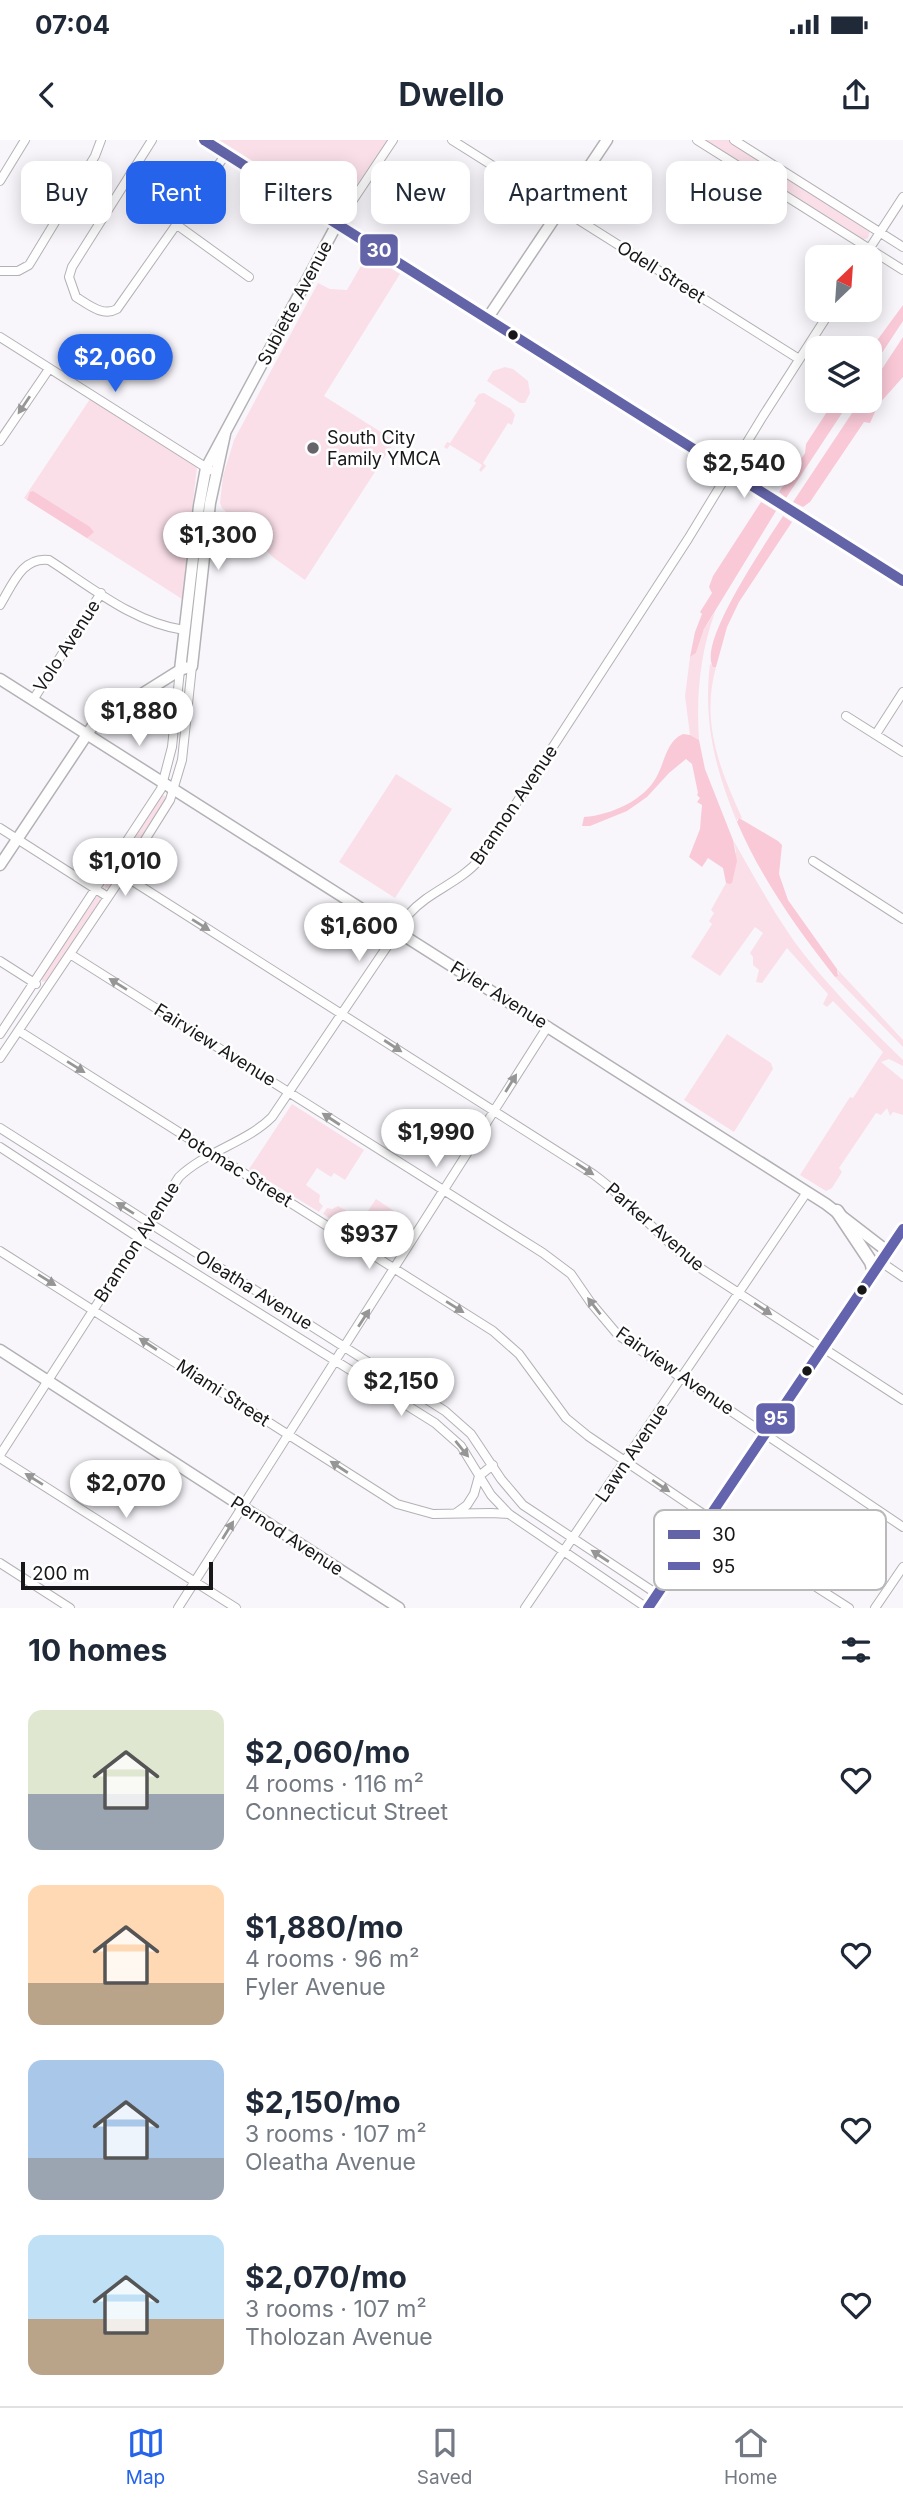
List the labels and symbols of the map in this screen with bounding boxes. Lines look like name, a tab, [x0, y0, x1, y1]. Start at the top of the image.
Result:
line badge: 30	[359, 233, 399, 267]
street label: Odell Street	[613, 236, 709, 307]
street label: Sublette Avenue	[253, 237, 336, 369]
text: 30	[366, 239, 392, 262]
north arrow	[805, 245, 882, 322]
unlabelled marker	[506, 328, 520, 342]
pin: $2,060	[58, 334, 172, 394]
one-way arrow	[18, 395, 31, 415]
place label: South City Family YMCA	[327, 427, 441, 469]
marker: South City Family YMCA	[305, 440, 321, 456]
pin: $2,540	[687, 440, 801, 500]
pin: $1,300	[161, 512, 275, 572]
street label: Volo Avenue	[29, 596, 104, 696]
pin: $1,880	[82, 688, 196, 748]
street label: Brannon Avenue	[466, 741, 561, 868]
pin: $1,010	[68, 838, 182, 898]
pin: $1,600	[302, 904, 416, 963]
one-way arrow	[192, 918, 211, 931]
street label: Fyler Avenue	[447, 956, 552, 1033]
one-way arrow	[108, 978, 127, 991]
street label: Fairview Avenue	[151, 999, 280, 1090]
one-way arrow	[384, 1040, 403, 1053]
one-way arrow	[67, 1061, 86, 1074]
one-way arrow	[505, 1074, 518, 1093]
pin: $1,990	[379, 1110, 493, 1169]
one-way arrow	[321, 1112, 341, 1125]
street label: Potomac Street	[174, 1124, 296, 1211]
one-way arrow	[576, 1162, 594, 1176]
street label: Brannon Avenue	[90, 1177, 183, 1306]
street label: Parker Avenue	[602, 1178, 709, 1275]
one-way arrow	[115, 1201, 135, 1214]
pin: $937	[328, 1212, 410, 1271]
street label: Oleatha Avenue	[192, 1245, 317, 1334]
one-way arrow	[37, 1273, 56, 1286]
unlabelled marker	[855, 1283, 869, 1297]
one-way arrow	[588, 1297, 602, 1315]
one-way arrow	[445, 1301, 464, 1313]
one-way arrow	[754, 1302, 772, 1316]
one-way arrow	[358, 1308, 371, 1327]
street label: Fairview Avenue	[612, 1322, 738, 1419]
one-way arrow	[138, 1338, 157, 1351]
street label: Miami Street	[173, 1355, 274, 1431]
pin: $2,150	[344, 1358, 458, 1418]
unlabelled marker	[800, 1364, 814, 1378]
street label: Lawn Avenue	[591, 1400, 672, 1506]
line badge: 95	[755, 1402, 796, 1435]
text: 95	[764, 1407, 788, 1430]
one-way arrow	[454, 1440, 469, 1457]
pin: $2,070	[69, 1460, 183, 1520]
one-way arrow	[330, 1461, 349, 1474]
one-way arrow	[24, 1473, 43, 1486]
one-way arrow	[652, 1479, 670, 1493]
street label: Pernod Avenue	[227, 1491, 347, 1580]
legend	[654, 1510, 886, 1590]
one-way arrow	[222, 1520, 235, 1539]
text: 30	[712, 1523, 736, 1546]
one-way arrow	[591, 1549, 609, 1563]
text: 95	[712, 1555, 735, 1578]
scale bar	[21, 1559, 214, 1591]

